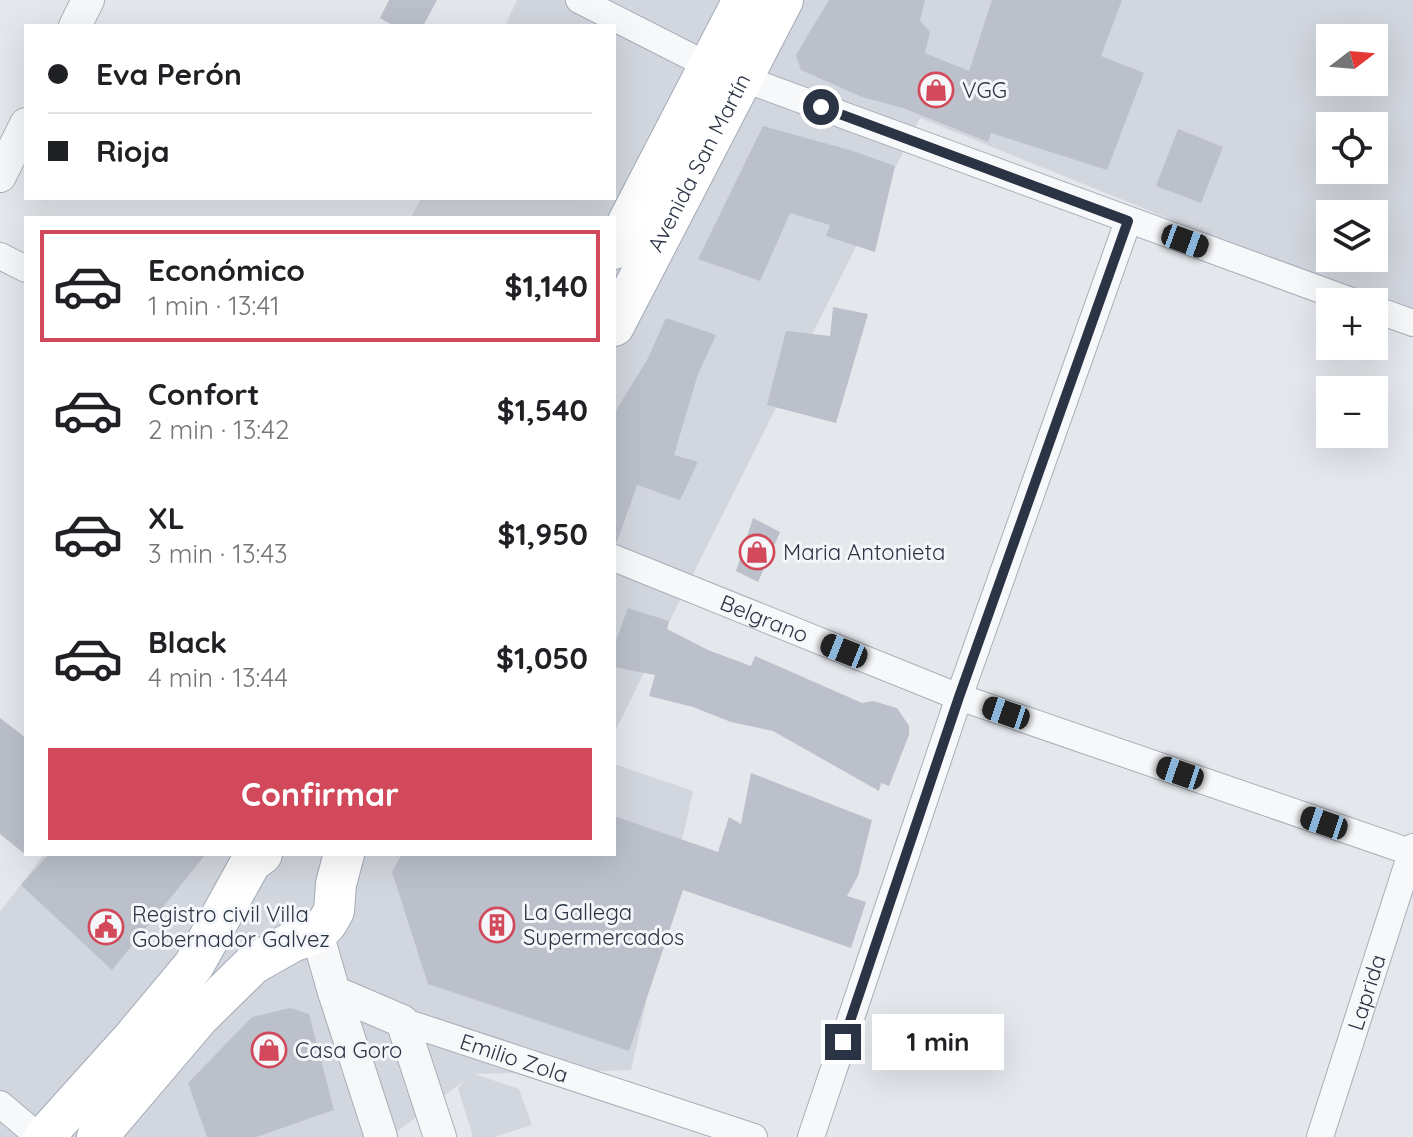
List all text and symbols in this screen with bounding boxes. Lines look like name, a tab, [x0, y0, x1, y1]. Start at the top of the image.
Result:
north arrow	[1316, 24, 1388, 96]
map controls	[1316, 24, 1388, 448]
text: Eva Perón	[96, 55, 242, 93]
street label: Avenida San Martín	[641, 69, 756, 257]
shop icon: VGG	[917, 71, 955, 109]
place label: VGG	[962, 76, 1007, 104]
route start	[803, 89, 839, 125]
button: locate	[1316, 112, 1388, 184]
text: Rioja	[96, 132, 170, 170]
button: layers	[1316, 200, 1388, 272]
car	[1158, 222, 1212, 260]
icon: car	[52, 250, 124, 322]
text: Económico	[148, 251, 305, 289]
text: $1,140	[505, 267, 588, 305]
button: +	[1316, 288, 1388, 360]
text: 1 min · 13:41	[148, 289, 280, 322]
icon: car	[52, 374, 124, 446]
text: Confort	[148, 375, 260, 413]
button: −	[1316, 376, 1388, 448]
text: $1,540	[497, 391, 588, 429]
text: 2 min · 13:42	[148, 413, 289, 446]
icon: car	[52, 498, 124, 570]
text: XL	[148, 499, 185, 537]
text: $1,950	[497, 515, 588, 553]
shop icon: Maria Antonieta	[738, 533, 776, 571]
text: 3 min · 13:43	[148, 537, 288, 570]
place label: Maria Antonieta	[783, 538, 945, 566]
street label: Belgrano	[716, 588, 813, 649]
icon: car	[52, 622, 124, 694]
text: Black	[148, 623, 227, 661]
car	[817, 631, 871, 671]
text: $1,050	[496, 639, 588, 677]
text: 4 min · 13:44	[148, 661, 288, 694]
car	[979, 694, 1033, 732]
button: Confirmar	[48, 748, 592, 840]
car	[1153, 754, 1207, 792]
car	[1297, 804, 1351, 842]
place label: La Gallega Supermercados	[523, 898, 684, 951]
place label: Registro civil Villa Gobernador Galvez	[132, 900, 330, 953]
building icon: La Gallega Supermercados	[478, 906, 516, 944]
public building icon: Registro civil Villa Gobernador Galvez	[87, 908, 125, 946]
street label: Laprida	[1341, 951, 1392, 1034]
callout: 1 min	[871, 1014, 1003, 1070]
route end	[825, 1024, 861, 1060]
text: 1 min	[907, 1025, 970, 1058]
street label: Emilio Zola	[456, 1027, 572, 1089]
shop icon: Casa Goro	[250, 1031, 288, 1069]
place label: Casa Goro	[295, 1036, 402, 1064]

